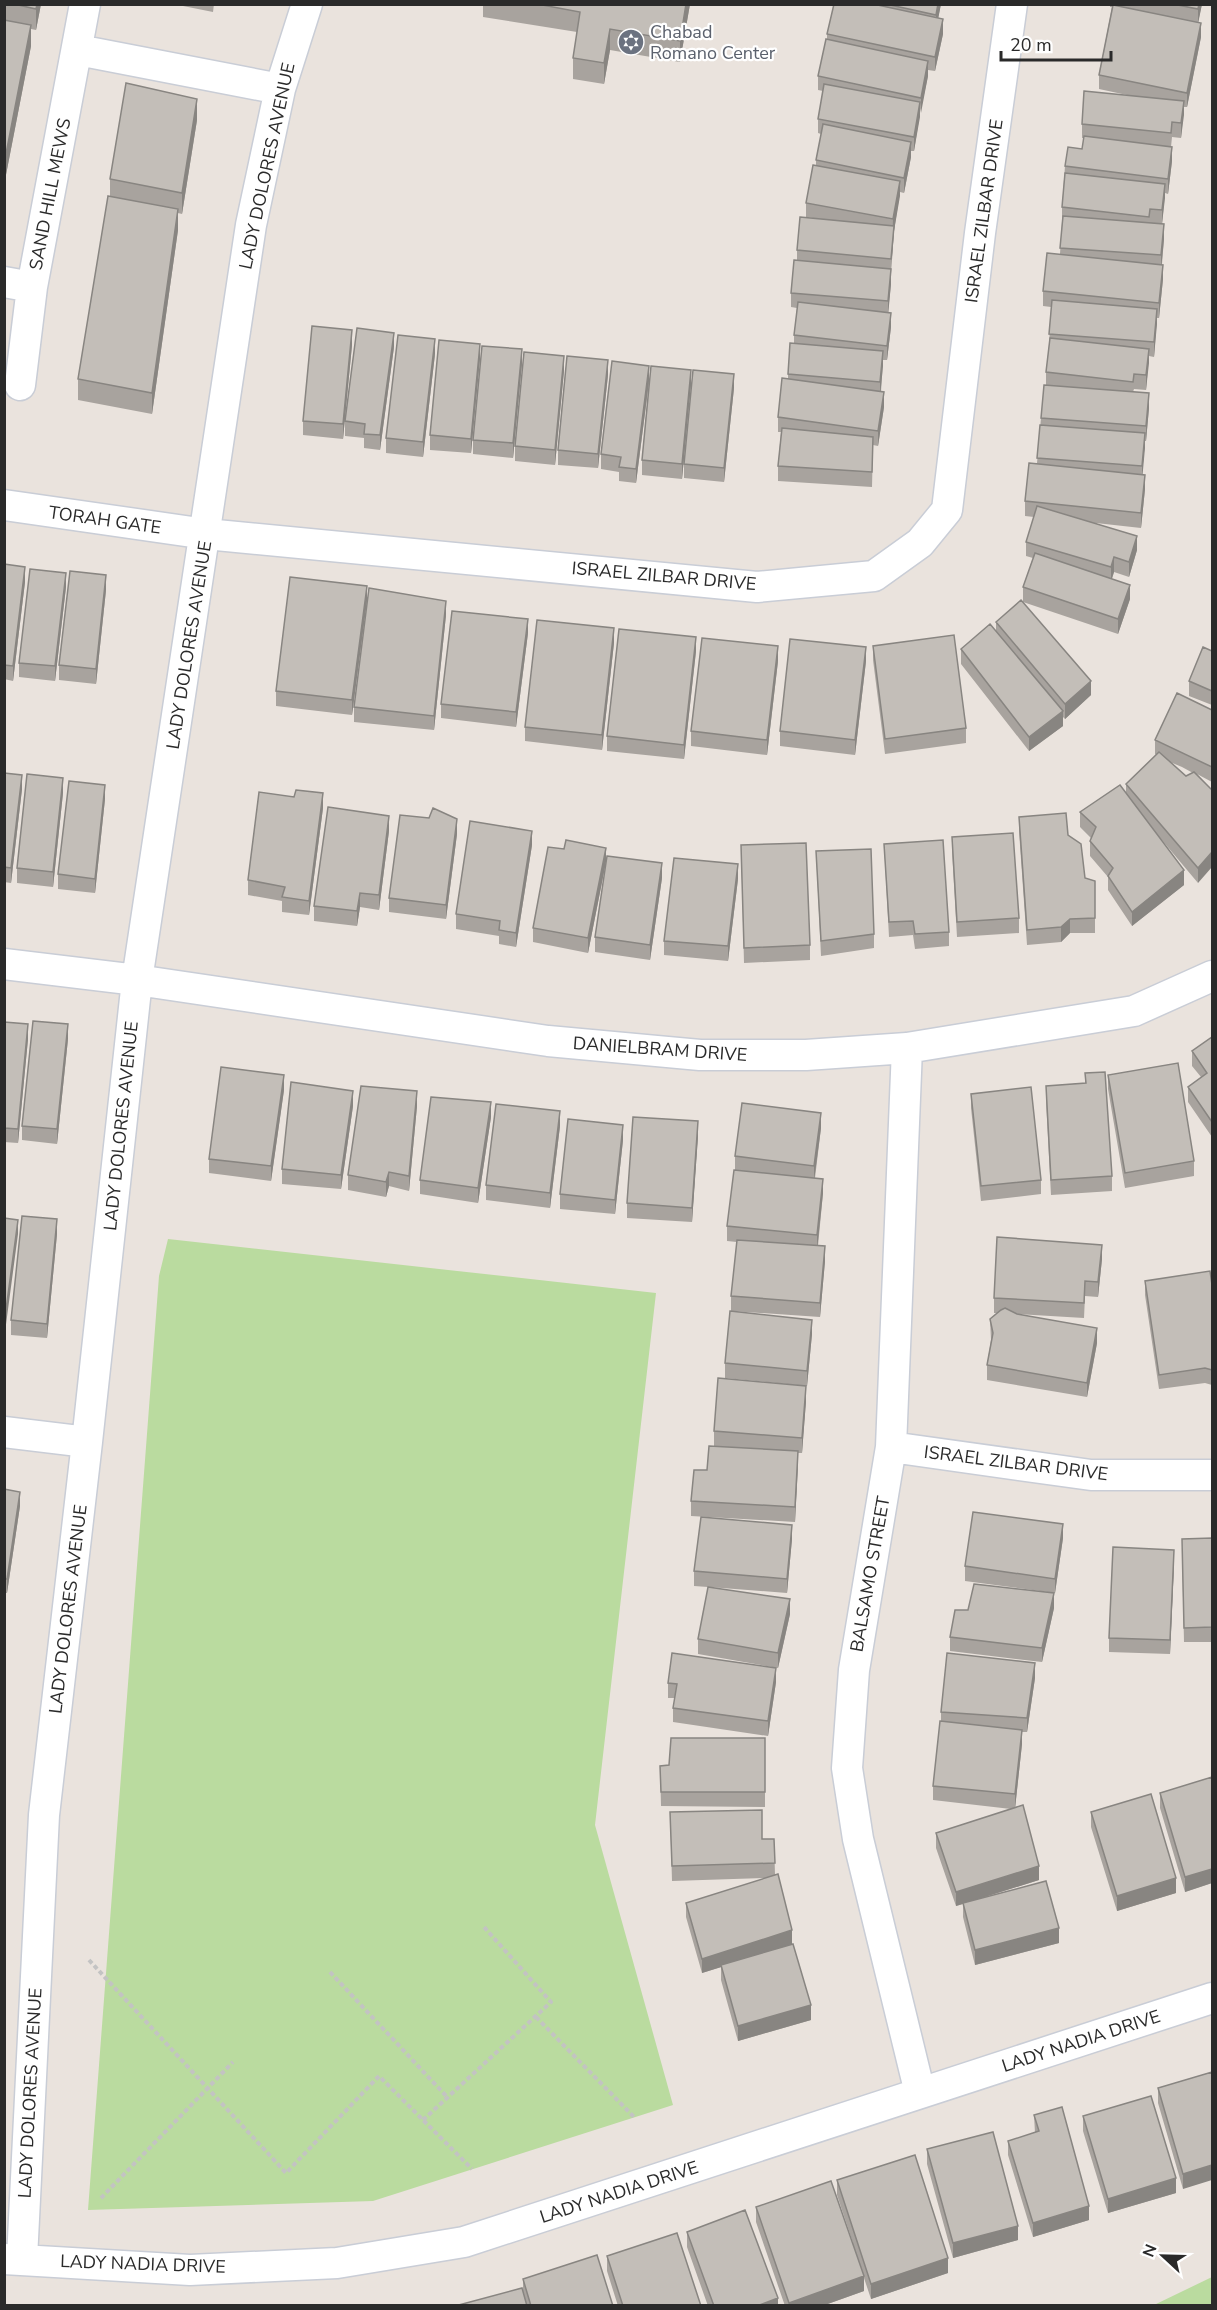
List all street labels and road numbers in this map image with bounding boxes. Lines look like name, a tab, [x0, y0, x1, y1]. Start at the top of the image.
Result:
street label: LADY DOLORES AVENUE	[233, 61, 301, 271]
street label: SAND HILL MEWS	[23, 116, 77, 272]
street label: ISRAEL ZILBAR DRIVE	[959, 118, 1009, 304]
street label: TORAH GATE	[47, 500, 163, 540]
street label: LADY DOLORES AVENUE	[161, 539, 217, 751]
street label: ISRAEL ZILBAR DRIVE	[571, 556, 757, 596]
street label: LADY DOLORES AVENUE	[98, 1020, 144, 1232]
street label: DANIELBRAM DRIVE	[572, 1031, 748, 1067]
street label: ISRAEL ZILBAR DRIVE	[923, 1440, 1109, 1486]
street label: BALSAMO STREET	[844, 1494, 896, 1654]
street label: LADY DOLORES AVENUE	[43, 1503, 93, 1715]
street label: LADY DOLORES AVENUE	[13, 1987, 47, 2199]
street label: LADY NADIA DRIVE	[999, 2004, 1163, 2078]
street label: LADY NADIA DRIVE	[537, 2155, 701, 2229]
street label: LADY NADIA DRIVE	[60, 2249, 226, 2279]

